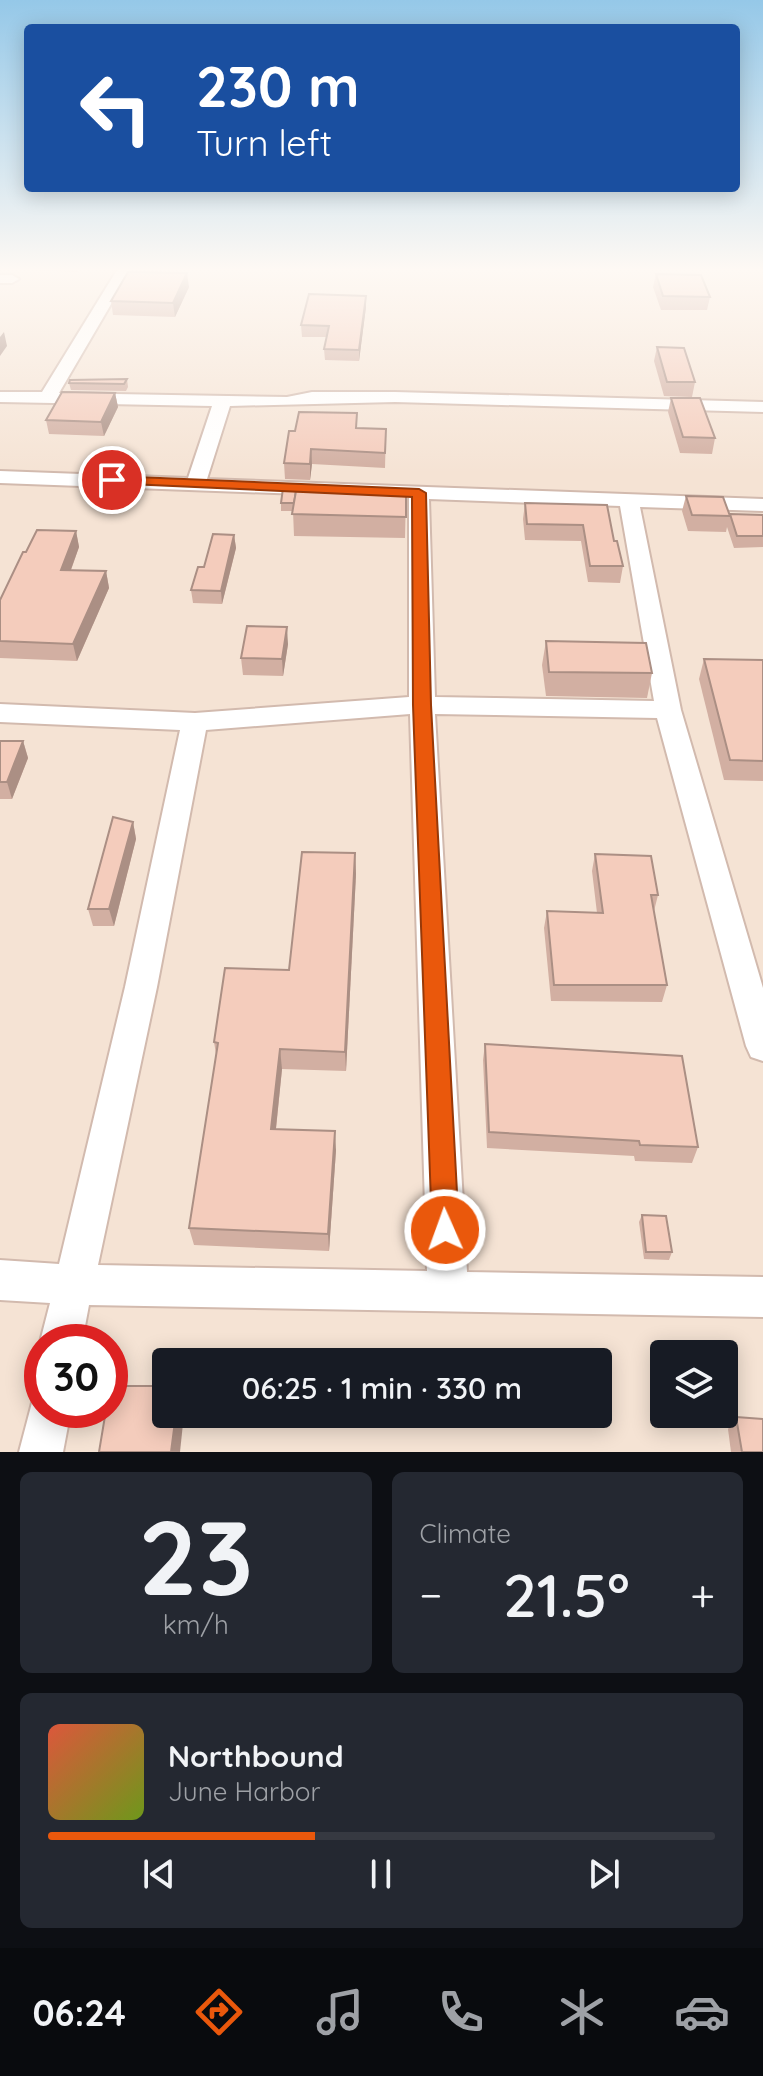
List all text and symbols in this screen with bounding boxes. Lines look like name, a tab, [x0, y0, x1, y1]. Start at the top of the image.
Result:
text: 230 m	[196, 51, 360, 121]
icon: left	[64, 56, 168, 160]
text: Turn left	[196, 120, 332, 165]
pin	[78, 446, 146, 514]
icon: arrive	[90, 458, 134, 502]
position arrow	[403, 1188, 487, 1272]
speed limit sign: 30	[24, 1324, 128, 1428]
map controls	[650, 1340, 738, 1428]
button: layers	[650, 1340, 738, 1428]
text: 06:25 · 1 min · 330 m	[242, 1369, 522, 1407]
text: 23	[138, 1491, 253, 1621]
text: Climate	[420, 1517, 511, 1550]
text: 21.5°	[503, 1557, 630, 1632]
text: −	[420, 1567, 442, 1622]
text: +	[690, 1567, 715, 1622]
text: km/h	[163, 1608, 229, 1641]
text: Northbound	[168, 1737, 344, 1775]
text: June Harbor	[168, 1775, 320, 1808]
icon: previous	[137, 1852, 181, 1896]
icon: pause	[359, 1852, 403, 1896]
icon: next	[582, 1852, 626, 1896]
icon: directions	[191, 1984, 247, 2040]
icon: music	[312, 1984, 368, 2040]
icon: phone	[433, 1984, 489, 2040]
icon: climate	[554, 1984, 610, 2040]
icon: car	[674, 1984, 730, 2040]
text: 06:24	[32, 1990, 126, 2035]

